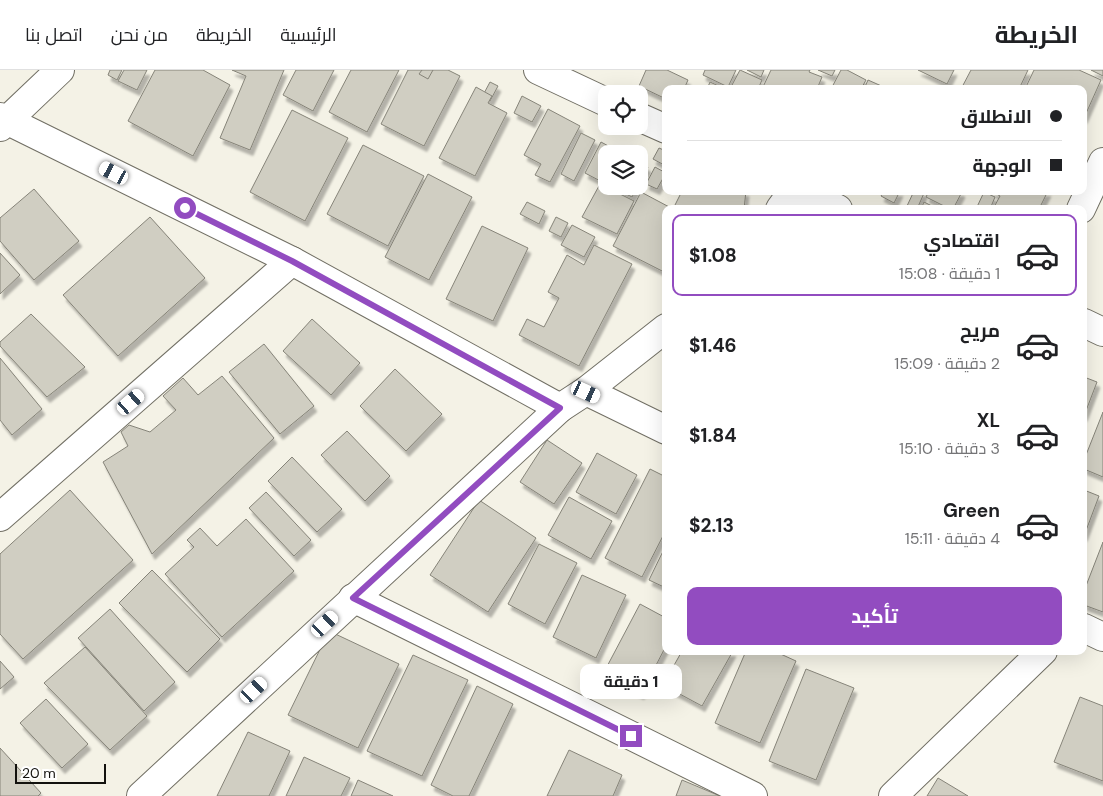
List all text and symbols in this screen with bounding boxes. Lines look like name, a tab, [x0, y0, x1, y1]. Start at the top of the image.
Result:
text: الخريطة	[995, 19, 1078, 50]
text: اتصل بنا	[25, 23, 83, 47]
text: من نحن	[111, 23, 168, 47]
text: الخريطة	[196, 23, 252, 47]
text: الرئيسية	[280, 23, 337, 47]
map controls	[598, 85, 648, 195]
button: locate	[598, 85, 648, 135]
text: الانطلاق	[961, 104, 1032, 129]
button: layers	[598, 145, 648, 195]
text: الوجهة	[972, 153, 1032, 178]
car	[97, 160, 130, 186]
route start	[174, 197, 196, 219]
text: اقتصادي	[924, 228, 1000, 253]
icon: car	[1015, 233, 1060, 278]
text: $1.08	[689, 243, 737, 268]
text: 1 دقيقة · 15:08	[899, 263, 1000, 284]
text: مريح	[960, 318, 1000, 343]
icon: car	[1015, 323, 1060, 368]
text: $1.46	[689, 333, 737, 358]
text: 2 دقيقة · 15:09	[894, 353, 1000, 374]
car	[569, 379, 602, 405]
car	[114, 386, 147, 418]
text: XL	[977, 408, 1000, 433]
icon: car	[1015, 413, 1060, 458]
text: $1.84	[689, 423, 737, 448]
text: 3 دقيقة · 15:10	[899, 438, 1000, 459]
text: Green	[943, 498, 1000, 523]
icon: car	[1015, 503, 1060, 548]
text: $2.13	[689, 513, 734, 538]
text: 4 دقيقة · 15:11	[905, 528, 1000, 549]
button: تأكيد	[687, 587, 1062, 645]
car	[308, 608, 341, 640]
callout: 1 دقيقة	[580, 664, 682, 698]
text: 1 دقيقة	[604, 671, 658, 692]
car	[237, 674, 270, 706]
route end	[620, 725, 642, 747]
scale bar	[15, 761, 106, 784]
text: 20 m	[22, 764, 56, 782]

